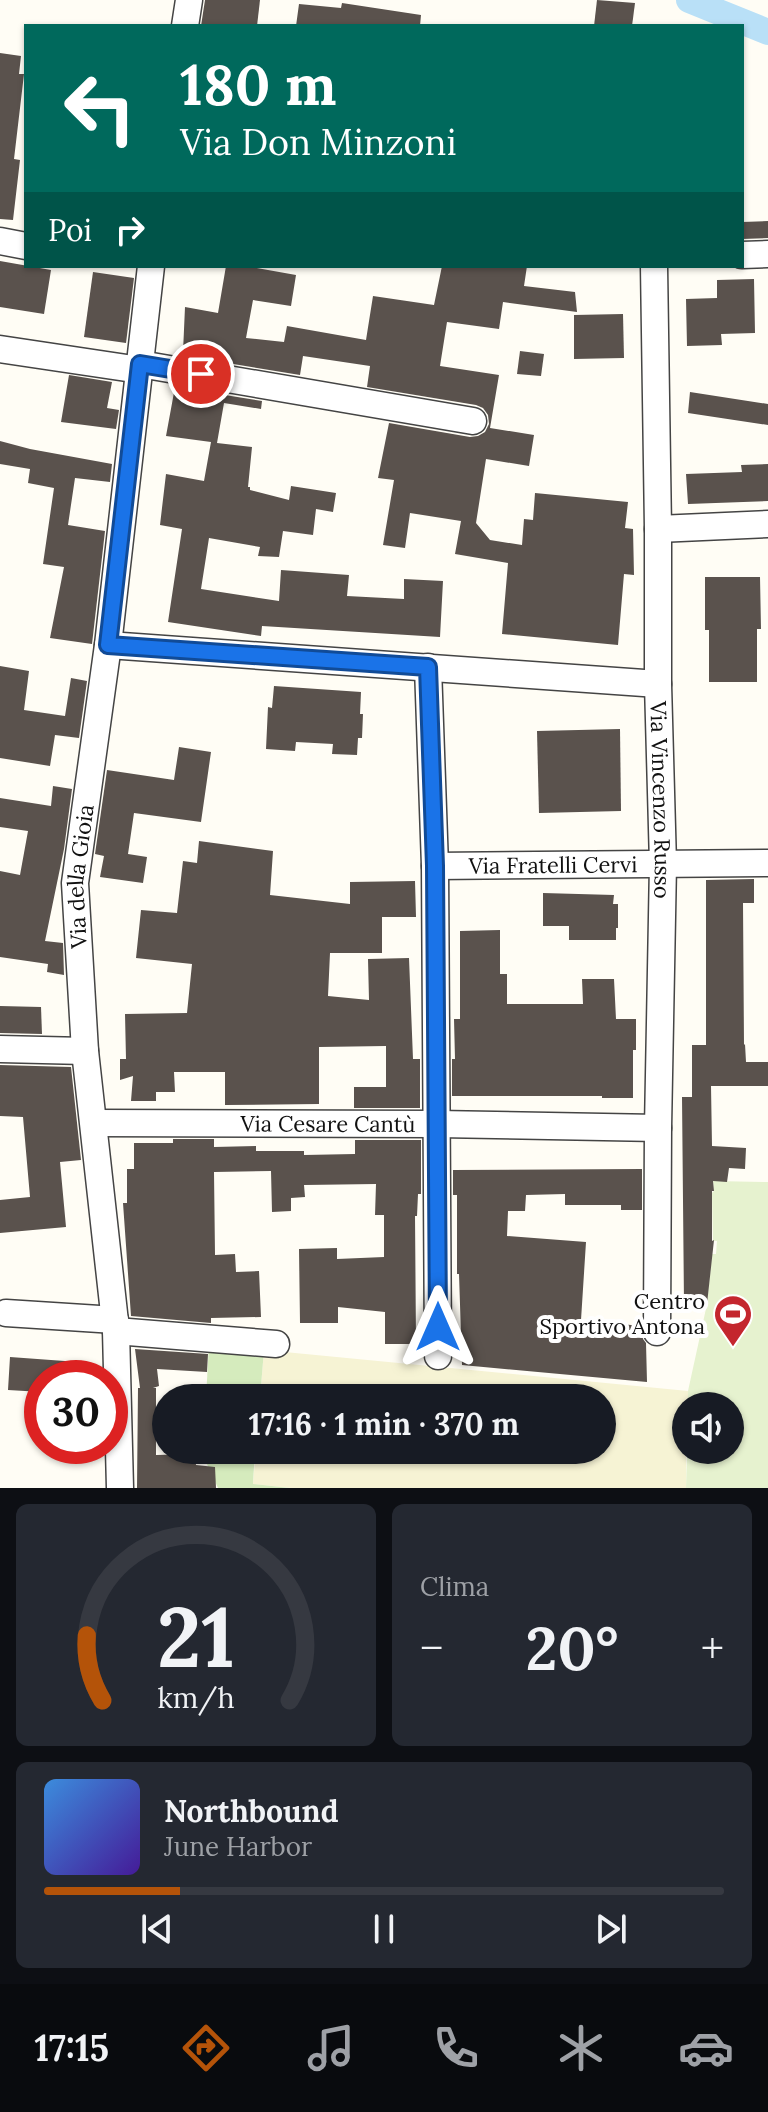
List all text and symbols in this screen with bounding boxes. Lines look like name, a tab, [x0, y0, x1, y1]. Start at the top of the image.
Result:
text: 180 m	[180, 49, 337, 120]
icon: left	[48, 56, 152, 160]
text: Via Don Minzoni	[180, 119, 457, 165]
icon: right	[108, 208, 152, 252]
text: Poi	[48, 211, 92, 249]
pin	[167, 340, 235, 408]
icon: arrive	[179, 352, 223, 396]
street label: Via Vincenzo Russo	[644, 700, 677, 899]
street label: Via della Gioia	[61, 802, 100, 950]
street label: Via Fratelli Cervi	[468, 850, 637, 880]
street label: Via Cesare Cantù	[239, 1109, 416, 1138]
position arrow	[396, 1285, 480, 1369]
place label: Centro Sportivo Antona	[540, 1287, 705, 1340]
sports icon: Centro Sportivo Antona	[712, 1293, 754, 1348]
speed limit sign: 30	[24, 1360, 128, 1464]
map controls	[672, 1392, 744, 1464]
button: sound	[672, 1392, 744, 1464]
text: 17:16 · 1 min · 370 m	[249, 1405, 519, 1443]
text: Clima	[420, 1570, 489, 1603]
text: 21	[157, 1583, 235, 1690]
text: 20°	[525, 1610, 619, 1686]
text: −	[420, 1620, 443, 1676]
text: +	[701, 1620, 724, 1676]
text: km/h	[157, 1679, 235, 1716]
text: Northbound	[164, 1792, 339, 1830]
text: June Harbor	[164, 1830, 312, 1863]
icon: previous	[135, 1907, 179, 1951]
icon: pause	[362, 1907, 406, 1951]
icon: next	[589, 1907, 633, 1951]
icon: directions	[178, 2020, 234, 2076]
icon: music	[303, 2020, 359, 2076]
icon: phone	[428, 2020, 484, 2076]
icon: climate	[553, 2020, 609, 2076]
icon: car	[678, 2020, 734, 2076]
text: 17:15	[34, 2025, 109, 2071]

